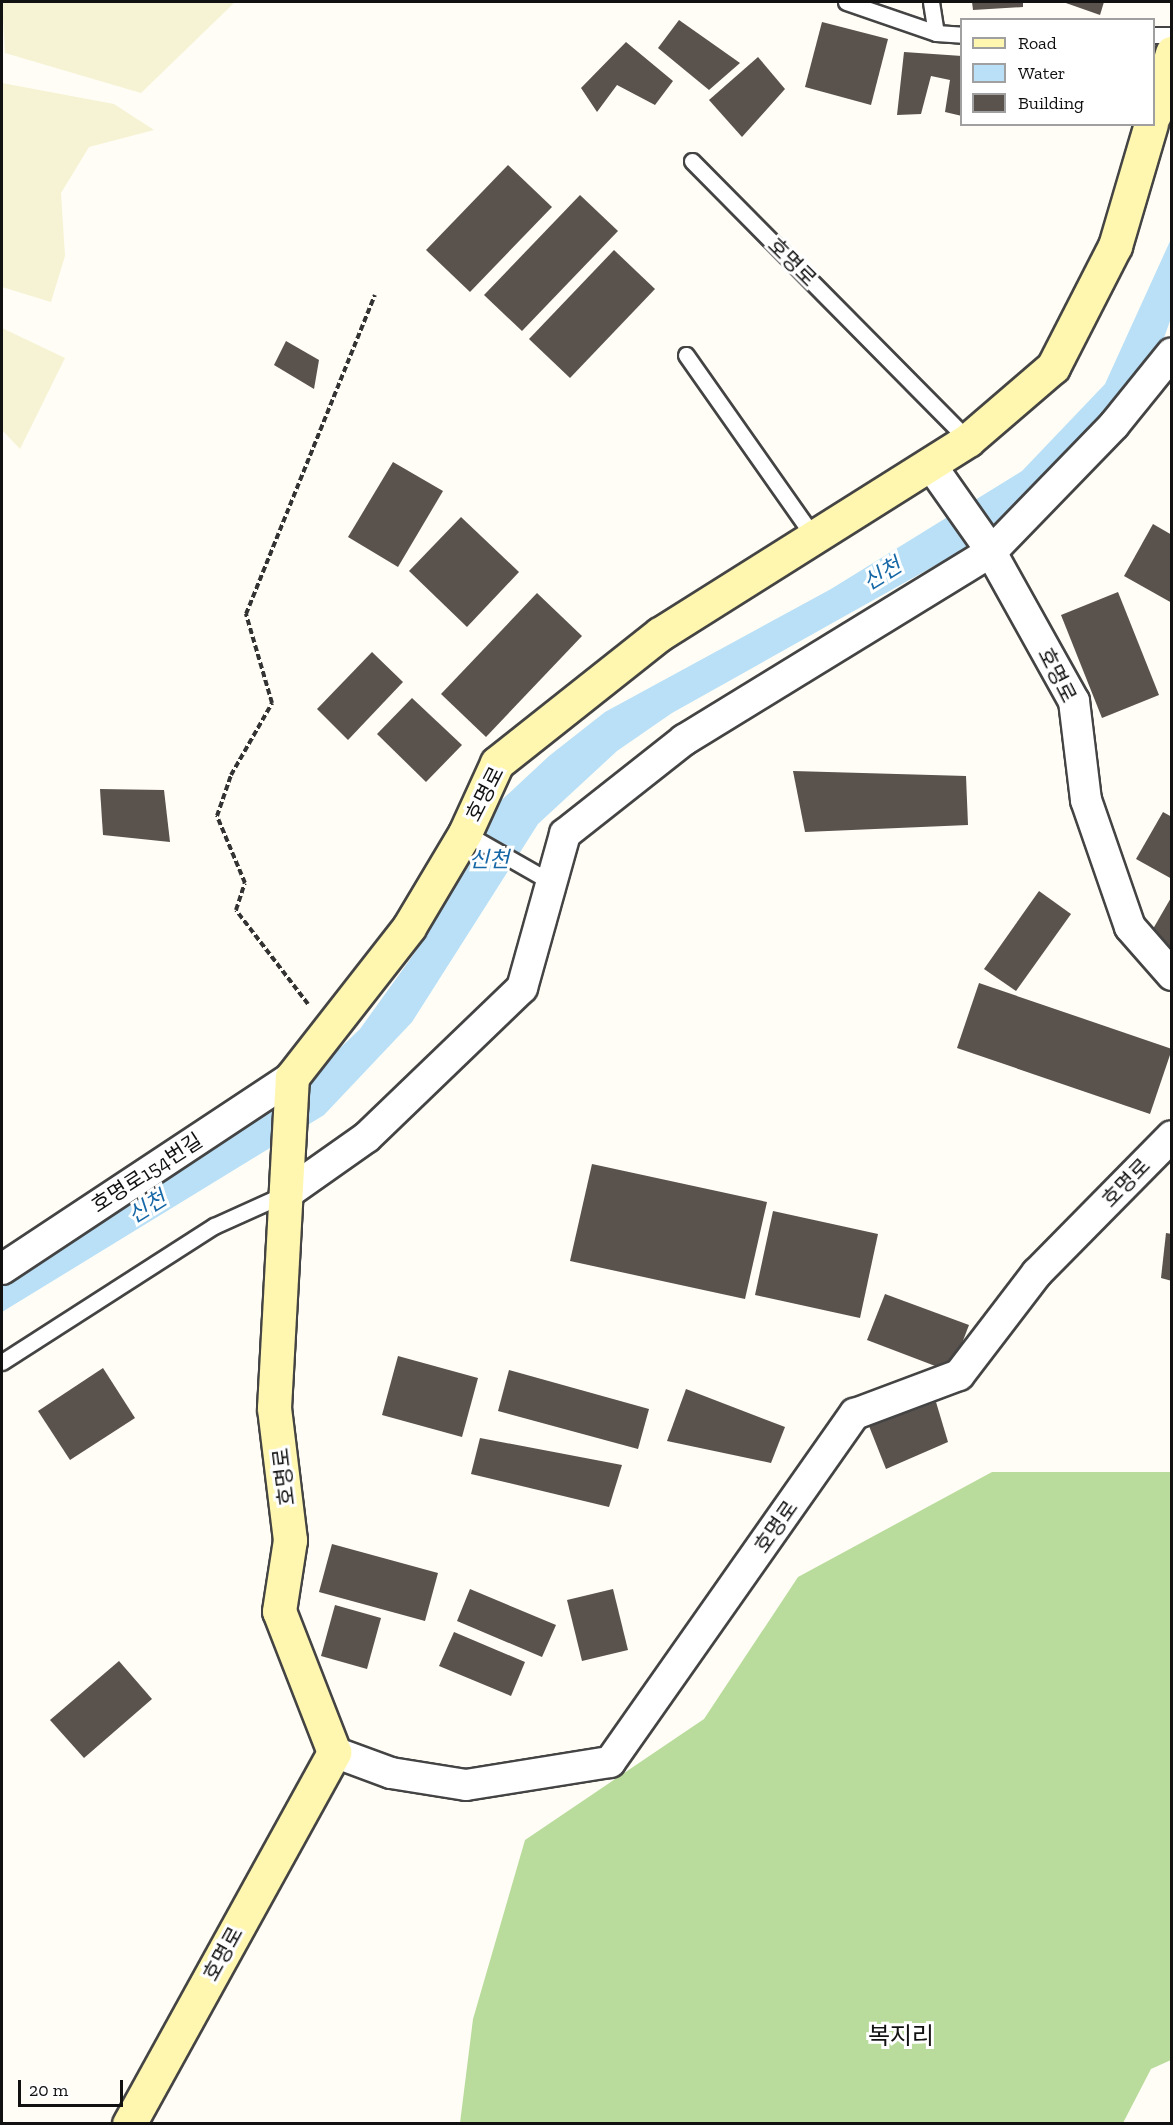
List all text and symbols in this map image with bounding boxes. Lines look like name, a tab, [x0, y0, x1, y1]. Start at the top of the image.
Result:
legend	[960, 18, 1155, 126]
text: Road	[1018, 32, 1057, 54]
text: Water	[1018, 62, 1065, 84]
text: Building	[1018, 92, 1084, 114]
street label: 호명로	[763, 233, 821, 291]
water label: 신천	[858, 552, 906, 596]
street label: 호명로	[1033, 643, 1081, 707]
street label: 호명로	[461, 762, 509, 826]
water label: 신천	[469, 847, 509, 873]
street label: 호명로154번길	[87, 1128, 207, 1218]
street label: 호명로	[1097, 1153, 1155, 1213]
water label: 신천	[123, 1185, 171, 1229]
street label: 호명로	[268, 1447, 300, 1507]
street label: 호명로	[749, 1496, 803, 1558]
street label: 호명로	[198, 1923, 248, 1985]
district label: 복지리	[868, 2022, 934, 2050]
scale bar	[21, 2068, 126, 2106]
text: 20 m	[29, 2079, 68, 2101]

